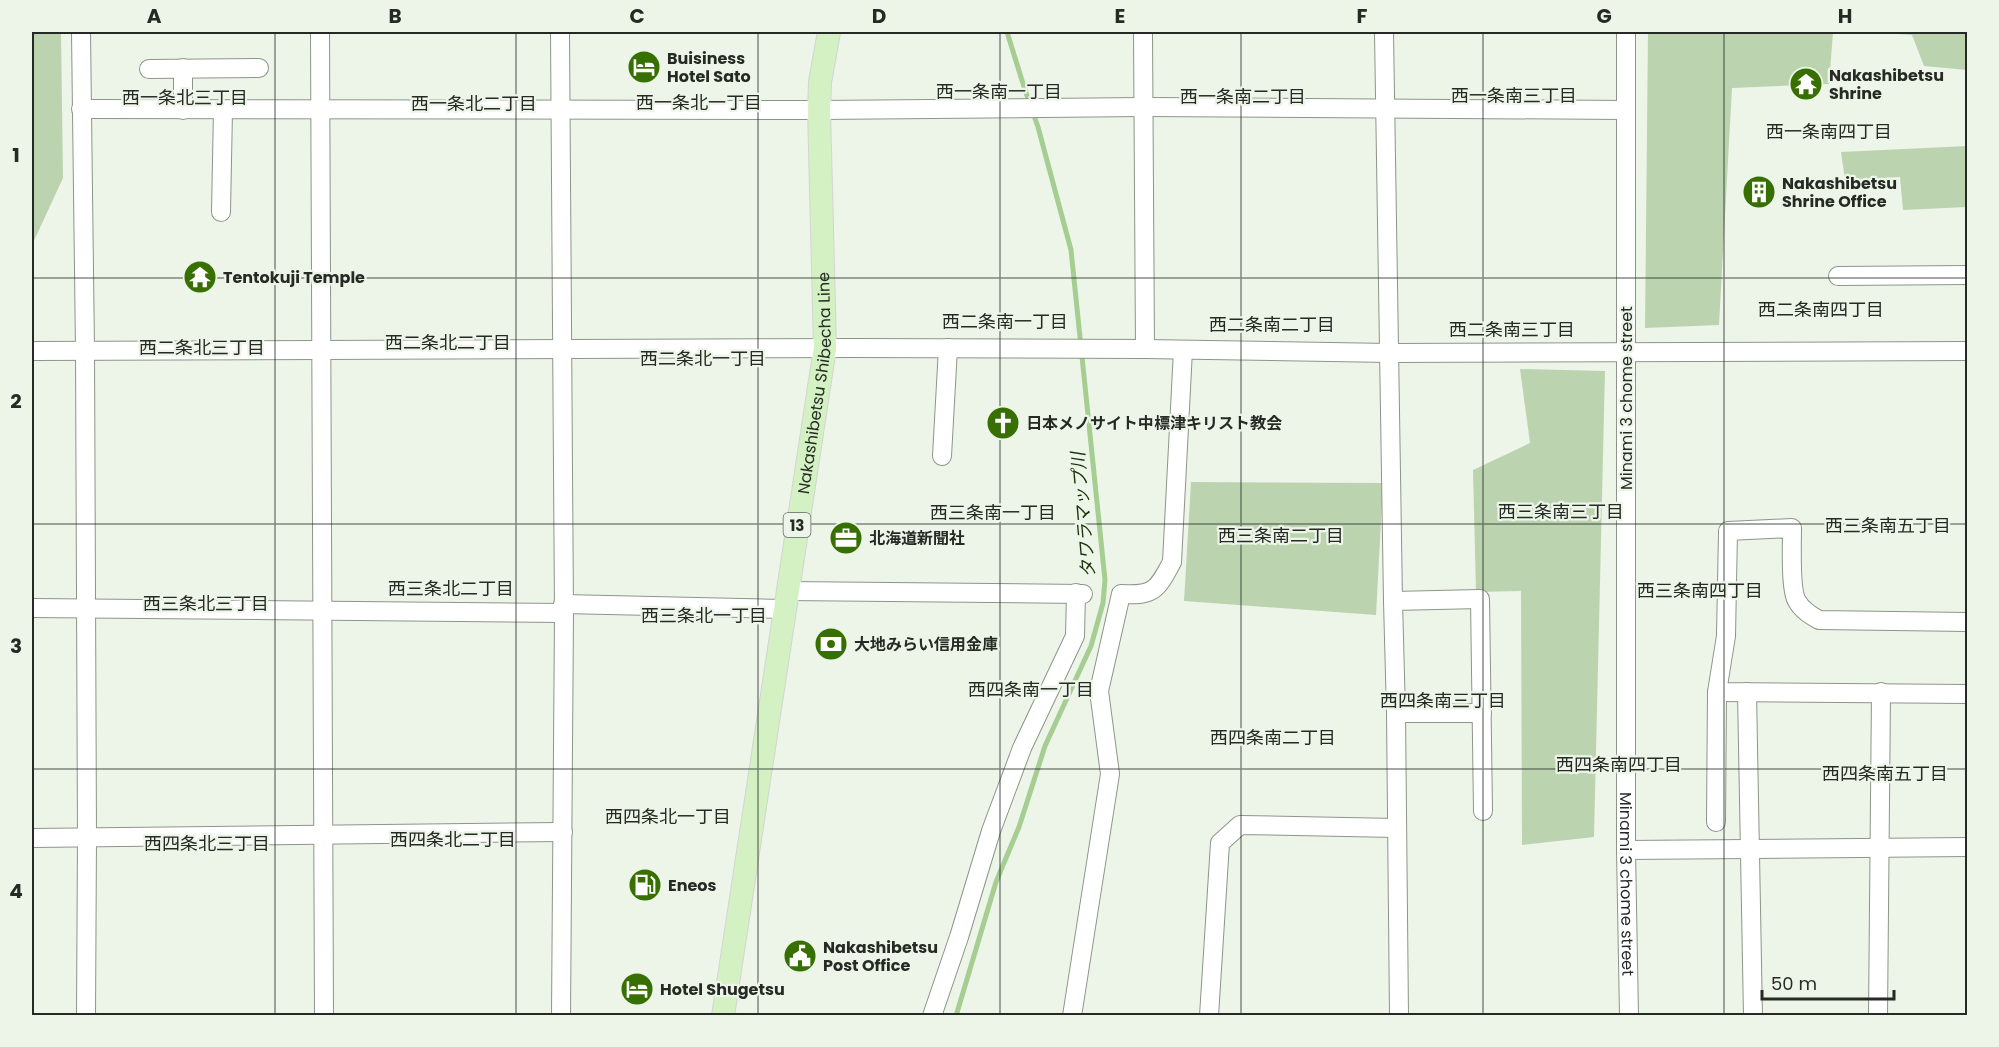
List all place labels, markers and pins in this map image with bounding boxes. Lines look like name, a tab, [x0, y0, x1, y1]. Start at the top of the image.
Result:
place label: Buisiness Hotel Sato	[667, 47, 751, 88]
hotel icon: Buisiness Hotel Sato	[626, 49, 662, 85]
place label: Nakashibetsu Shrine	[1829, 64, 1944, 105]
temple icon: Nakashibetsu Shrine	[1788, 66, 1824, 102]
place label: Nakashibetsu Shrine Office	[1782, 172, 1897, 213]
building icon: Nakashibetsu Shrine Office	[1741, 174, 1777, 210]
temple icon: Tentokuji Temple	[182, 259, 218, 295]
place label: Tentokuji Temple	[223, 266, 365, 289]
church icon: 日本メノサイト中標津キリスト教会	[985, 405, 1021, 441]
place label: 日本メノサイト中標津キリスト教会	[1026, 412, 1282, 435]
office icon: 北海道新聞社	[828, 520, 864, 556]
place label: 北海道新聞社	[869, 527, 965, 550]
bank icon: 大地みらい信用金庫	[813, 626, 849, 662]
place label: 大地みらい信用金庫	[854, 633, 998, 656]
fuel station icon: Eneos	[627, 867, 663, 903]
place label: Eneos	[668, 874, 716, 897]
place label: Nakashibetsu Post Office	[823, 936, 938, 977]
public building icon: Nakashibetsu Post Office	[782, 938, 818, 974]
hotel icon: Hotel Shugetsu	[619, 971, 655, 1007]
place label: Hotel Shugetsu	[660, 978, 785, 1001]

